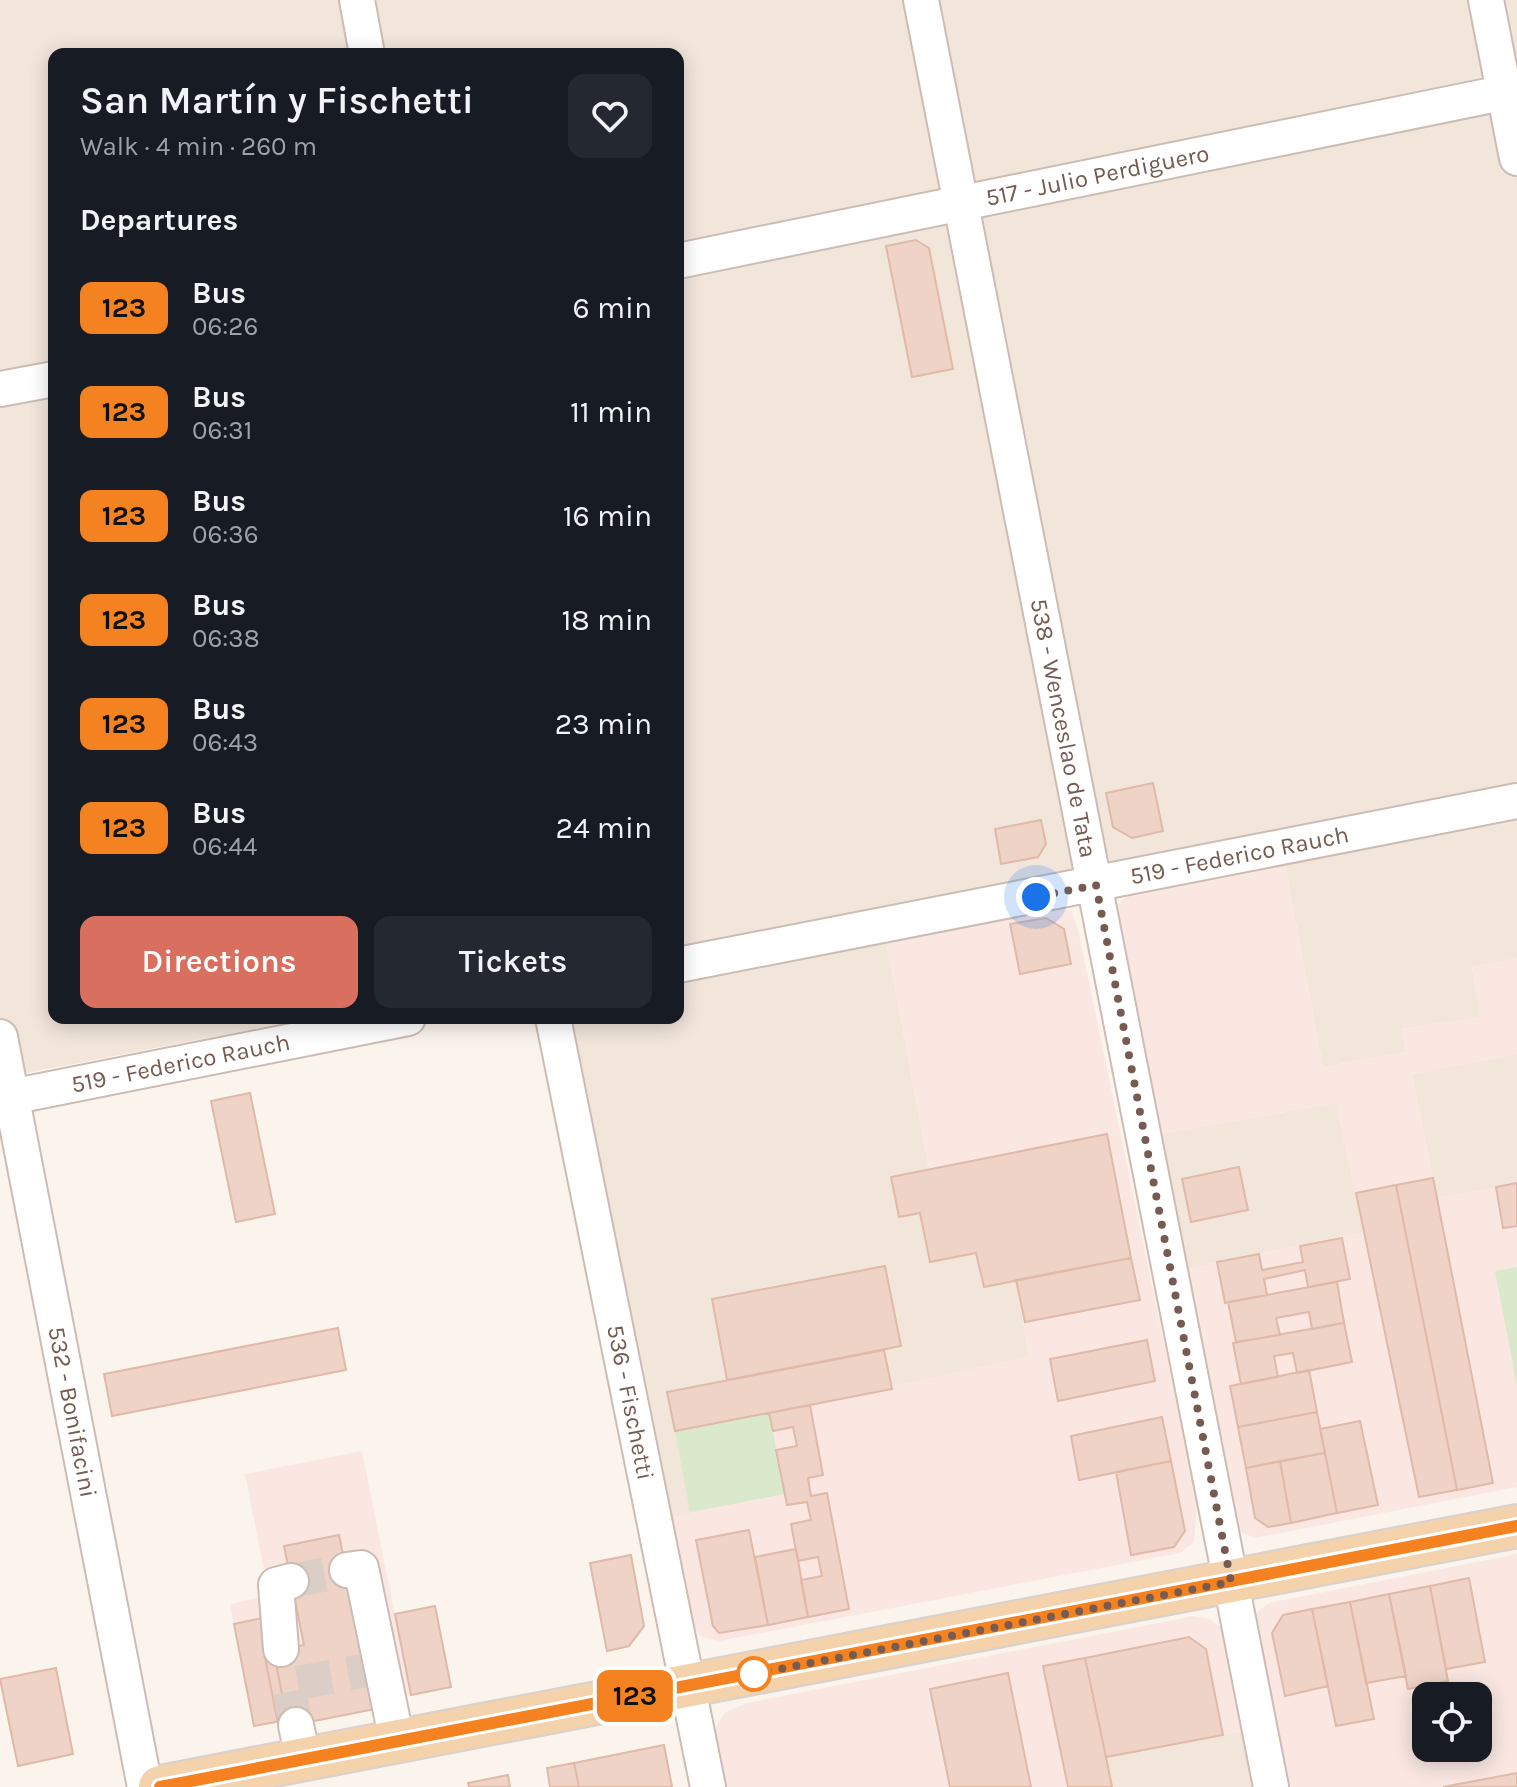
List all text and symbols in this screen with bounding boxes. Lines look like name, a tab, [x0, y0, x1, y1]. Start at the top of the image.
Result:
button: heart	[568, 74, 652, 158]
text: San Martín y Fischetti	[80, 78, 474, 123]
text: Walk · 4 min · 260 m	[80, 131, 317, 162]
street label: 517 - Julio Perdiguero	[983, 139, 1212, 212]
text: Departures	[80, 202, 238, 238]
text: Bus	[192, 275, 246, 311]
text: 6 min	[573, 290, 652, 326]
text: 123	[102, 291, 146, 324]
text: 06:26	[192, 311, 258, 342]
text: Bus	[192, 379, 246, 415]
text: 11 min	[570, 394, 652, 430]
text: 123	[102, 395, 146, 428]
text: 06:31	[192, 415, 252, 446]
text: Bus	[192, 483, 246, 519]
text: 16 min	[563, 498, 652, 534]
text: 123	[102, 499, 146, 532]
text: 06:36	[192, 519, 259, 550]
text: Bus	[192, 587, 246, 623]
street label: 538 - Wenceslao de Tata	[1025, 596, 1103, 860]
text: 18 min	[561, 602, 652, 638]
text: 123	[102, 603, 146, 636]
text: 06:38	[192, 623, 260, 654]
text: Bus	[192, 691, 246, 727]
text: 23 min	[555, 706, 652, 742]
text: 123	[102, 707, 146, 740]
text: 06:43	[192, 727, 258, 758]
text: Bus	[192, 795, 246, 831]
text: 24 min	[556, 810, 652, 846]
text: 123	[102, 811, 146, 844]
street label: 519 - Federico Rauch	[1128, 820, 1351, 890]
text: 06:44	[192, 831, 257, 862]
your location	[1016, 877, 1056, 917]
button: Directions	[80, 916, 358, 1008]
button: Tickets	[374, 916, 652, 1008]
street label: 519 - Federico Rauch	[69, 1028, 292, 1099]
street label: 536 - Fischetti	[601, 1322, 660, 1483]
street label: 532 - Bonifacini	[42, 1324, 103, 1500]
unlabelled marker	[737, 1657, 771, 1691]
line badge: 123	[589, 1670, 681, 1722]
text: 123	[613, 1679, 657, 1712]
map controls	[1412, 1682, 1492, 1762]
button: locate	[1412, 1682, 1492, 1762]

